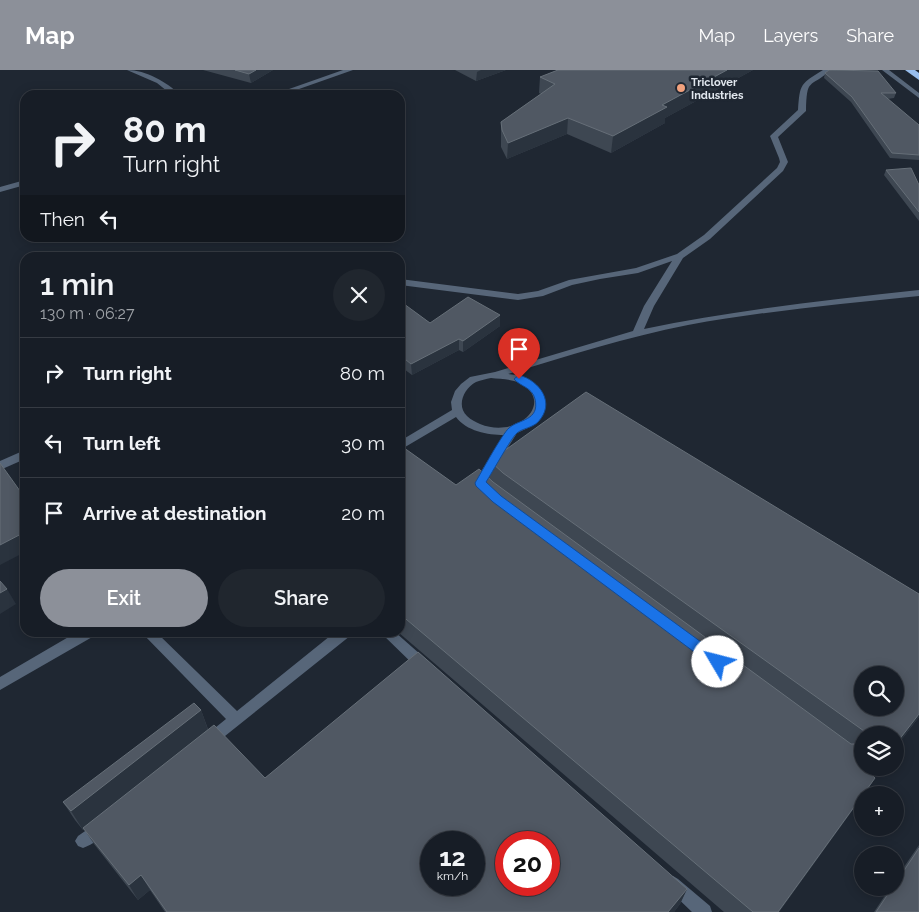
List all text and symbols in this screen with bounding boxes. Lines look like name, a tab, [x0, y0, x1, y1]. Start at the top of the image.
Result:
text: Map	[25, 21, 75, 50]
text: Map	[699, 25, 735, 46]
text: Layers	[763, 25, 818, 46]
text: Share	[846, 25, 894, 46]
place label: Triclover Industries	[691, 76, 744, 102]
marker: Triclover Industries	[675, 82, 687, 94]
text: 80 m	[123, 109, 207, 150]
icon: right	[40, 110, 105, 175]
text: Turn right	[123, 151, 220, 177]
icon: left	[95, 205, 123, 233]
text: Then	[40, 208, 85, 230]
text: 1 min	[40, 267, 115, 302]
button: close	[333, 269, 385, 321]
text: 130 m · 06:27	[40, 304, 135, 323]
pin	[498, 328, 540, 379]
icon: arrive	[505, 335, 533, 363]
icon: right	[40, 359, 68, 387]
text: Turn right	[83, 362, 172, 384]
text: 80 m	[340, 362, 385, 384]
icon: left	[40, 429, 68, 457]
text: Turn left	[83, 432, 160, 454]
text: 30 m	[341, 432, 385, 454]
icon: arrive	[40, 499, 68, 527]
text: Arrive at destination	[83, 502, 267, 524]
text: 20 m	[341, 502, 385, 524]
button: Exit	[40, 569, 208, 627]
button: Share	[218, 569, 385, 627]
position arrow	[691, 635, 743, 687]
map controls	[854, 666, 904, 896]
button: search	[854, 666, 904, 716]
button: layers	[854, 726, 904, 776]
button: +	[854, 786, 904, 836]
speed limit sign: 20	[495, 831, 560, 896]
text: 12	[439, 842, 466, 872]
button: −	[854, 846, 904, 896]
text: km/h	[437, 869, 468, 883]

